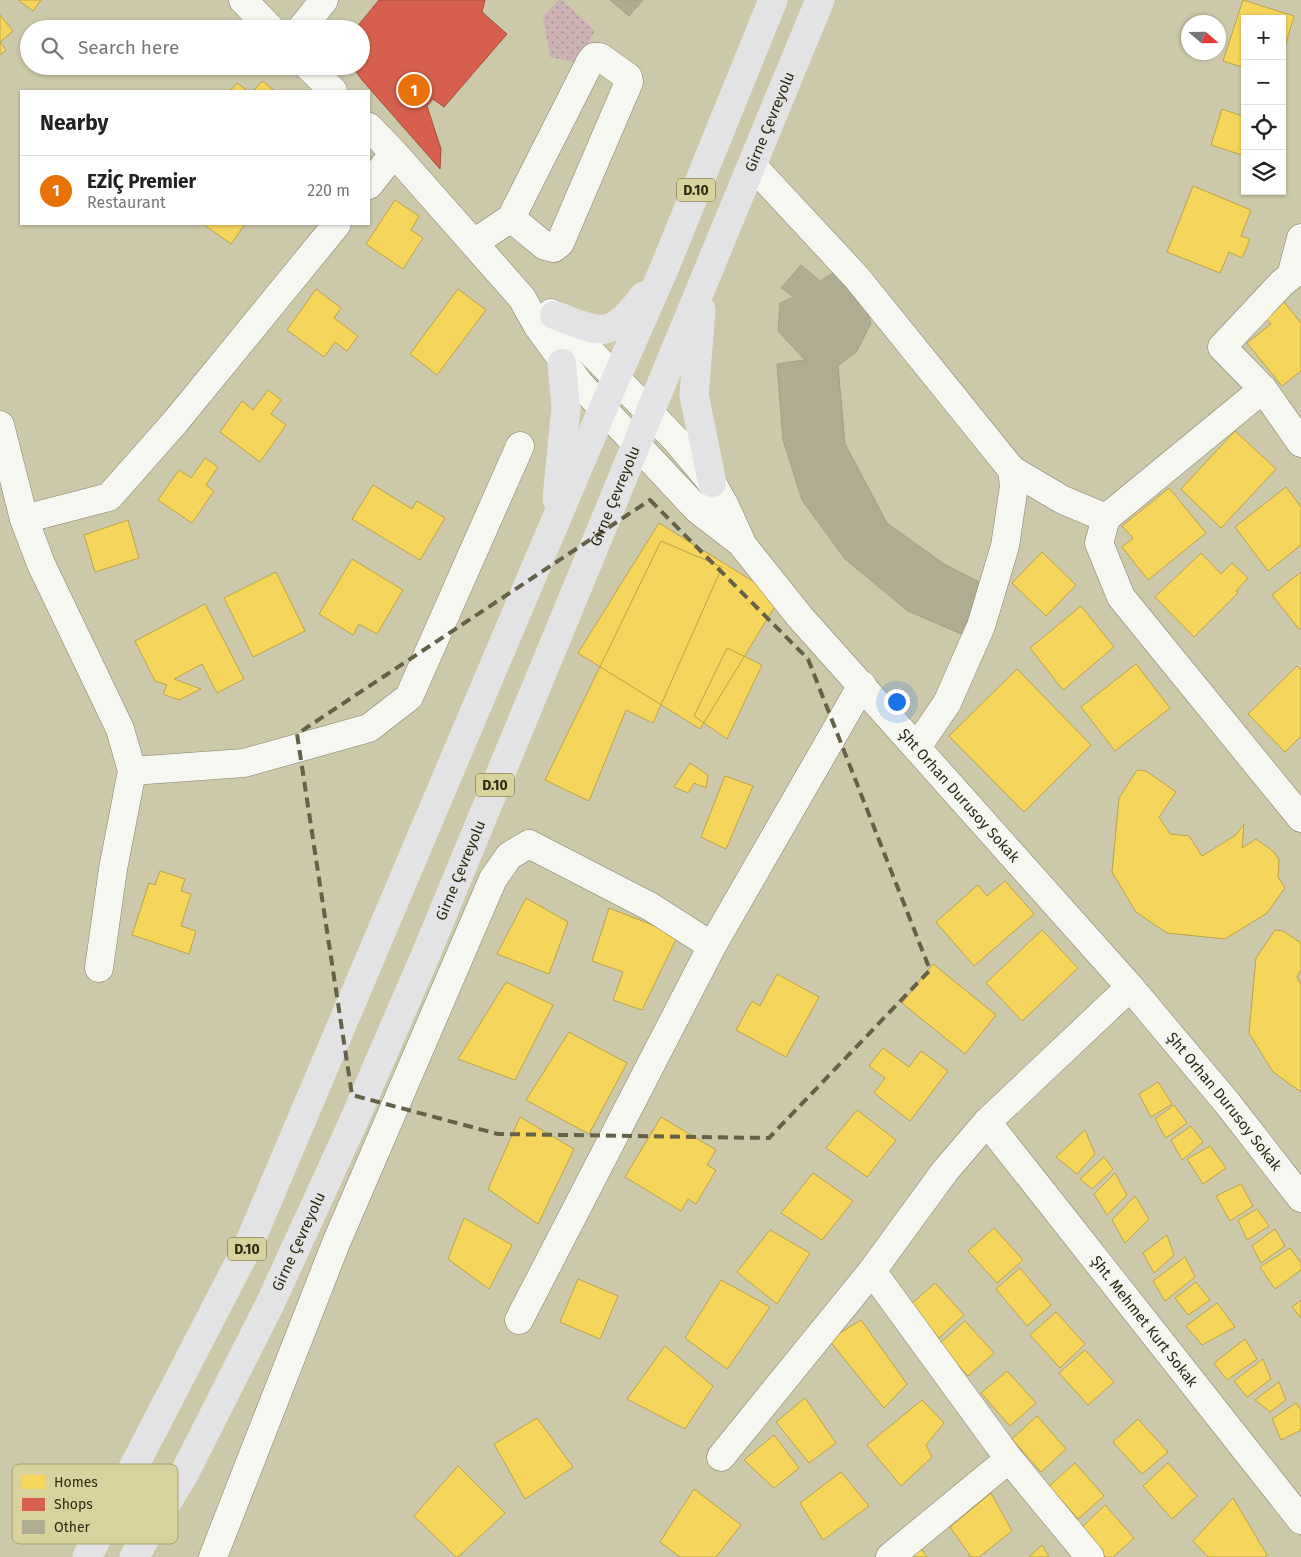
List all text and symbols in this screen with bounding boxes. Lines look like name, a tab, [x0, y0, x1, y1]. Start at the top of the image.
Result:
north arrow	[1181, 15, 1226, 60]
map controls	[1241, 15, 1286, 195]
button: +	[1241, 15, 1286, 60]
search box	[20, 20, 370, 75]
icon: search	[38, 34, 66, 62]
text: Search here	[78, 36, 179, 59]
button: −	[1241, 60, 1286, 105]
street label: Girne Çevreyolu	[741, 69, 798, 175]
pin: 1	[398, 71, 430, 109]
button: locate	[1241, 105, 1286, 150]
text: Nearby	[40, 110, 108, 136]
button: layers	[1241, 150, 1286, 195]
text: EZİÇ Premier	[87, 170, 196, 193]
road number: D.10	[677, 178, 715, 202]
text: 1	[52, 181, 60, 200]
text: 220 m	[307, 181, 350, 200]
text: Restaurant	[87, 193, 166, 212]
street label: Girne Çevreyolu	[586, 443, 644, 549]
your location	[884, 689, 910, 715]
street label: Şht Orhan Durusoy Sokak	[895, 725, 1024, 866]
road number: D.10	[476, 774, 514, 796]
street label: Girne Çevreyolu	[432, 818, 489, 923]
street label: Şht Orhan Durusoy Sokak	[1163, 1029, 1286, 1175]
street label: Girne Çevreyolu	[268, 1189, 329, 1294]
road number: D.10	[228, 1238, 266, 1260]
street label: Şht. Mehmet Kurt Sokak	[1087, 1252, 1202, 1391]
legend	[12, 1464, 178, 1544]
text: Homes	[54, 1474, 98, 1491]
text: Shops	[54, 1496, 93, 1513]
text: Other	[54, 1519, 91, 1536]

